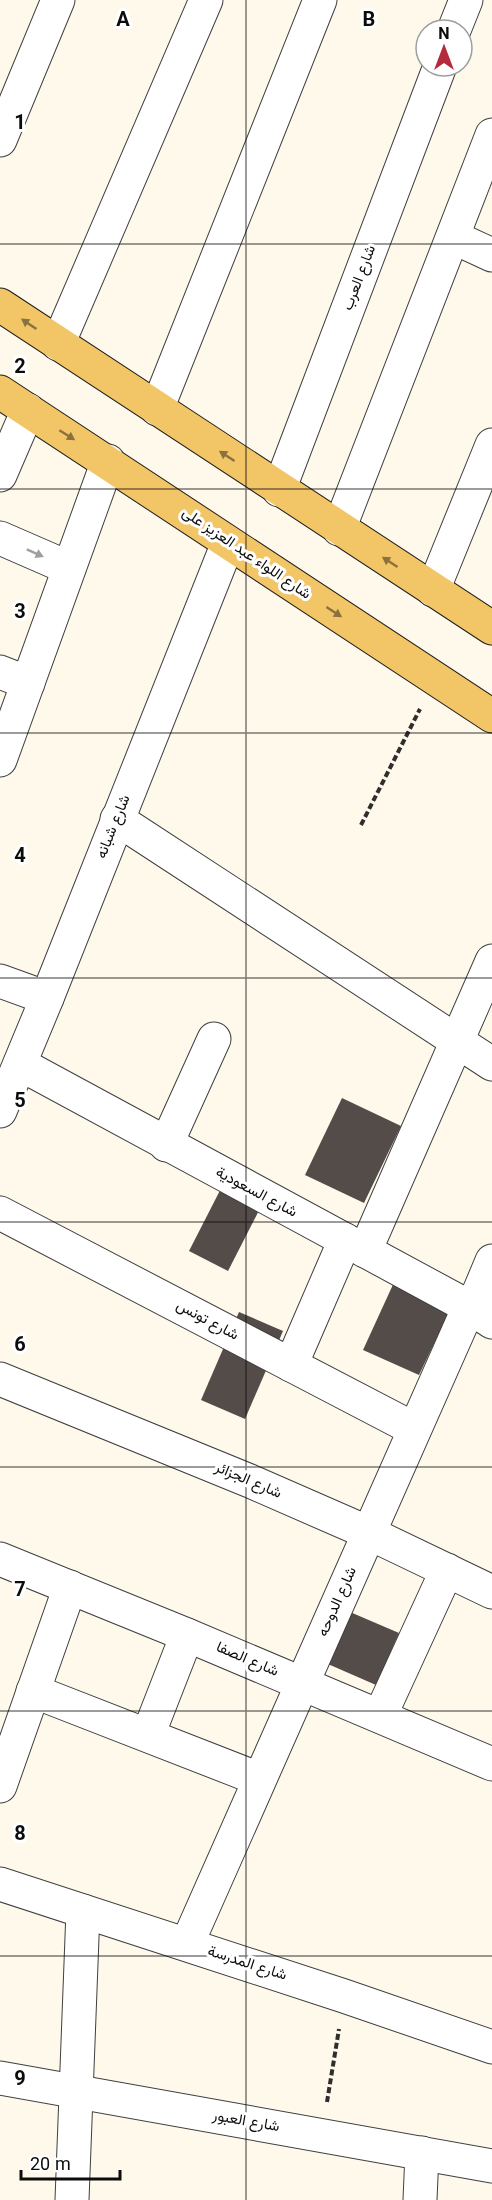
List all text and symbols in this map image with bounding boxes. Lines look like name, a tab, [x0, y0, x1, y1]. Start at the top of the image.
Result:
text: A	[116, 5, 130, 37]
text: B	[363, 5, 375, 37]
north arrow	[414, 18, 474, 78]
text: N	[438, 23, 450, 48]
text: 1	[14, 108, 26, 140]
street label: شارع العرب	[337, 242, 383, 314]
one-way arrow	[21, 319, 38, 330]
text: 2	[14, 352, 26, 384]
one-way arrow	[59, 429, 75, 440]
one-way arrow	[219, 450, 235, 461]
street label: شارع اللواء عبد العزيز على	[177, 502, 315, 606]
one-way arrow	[26, 548, 44, 558]
one-way arrow	[382, 557, 398, 568]
text: 3	[14, 597, 26, 629]
one-way arrow	[326, 606, 342, 617]
street label: شارع شبانه	[91, 791, 137, 862]
text: 4	[14, 841, 26, 873]
text: 5	[14, 1086, 26, 1118]
street label: شارع السعودية	[211, 1162, 301, 1224]
street label: شارع تونس	[171, 1295, 243, 1347]
text: 6	[14, 1330, 26, 1362]
street label: شارع الجزائر	[210, 1456, 285, 1505]
street label: شارع الدوحه	[312, 1563, 364, 1641]
text: 7	[14, 1575, 26, 1607]
street label: شارع الصفا	[212, 1636, 282, 1684]
text: 8	[14, 1819, 26, 1851]
street label: شارع المدرسة	[204, 1940, 290, 1988]
text: 9	[14, 2064, 26, 2096]
street label: شارع العبور	[210, 2105, 281, 2139]
scale bar	[21, 2143, 120, 2181]
text: 20 m	[30, 2152, 71, 2180]

